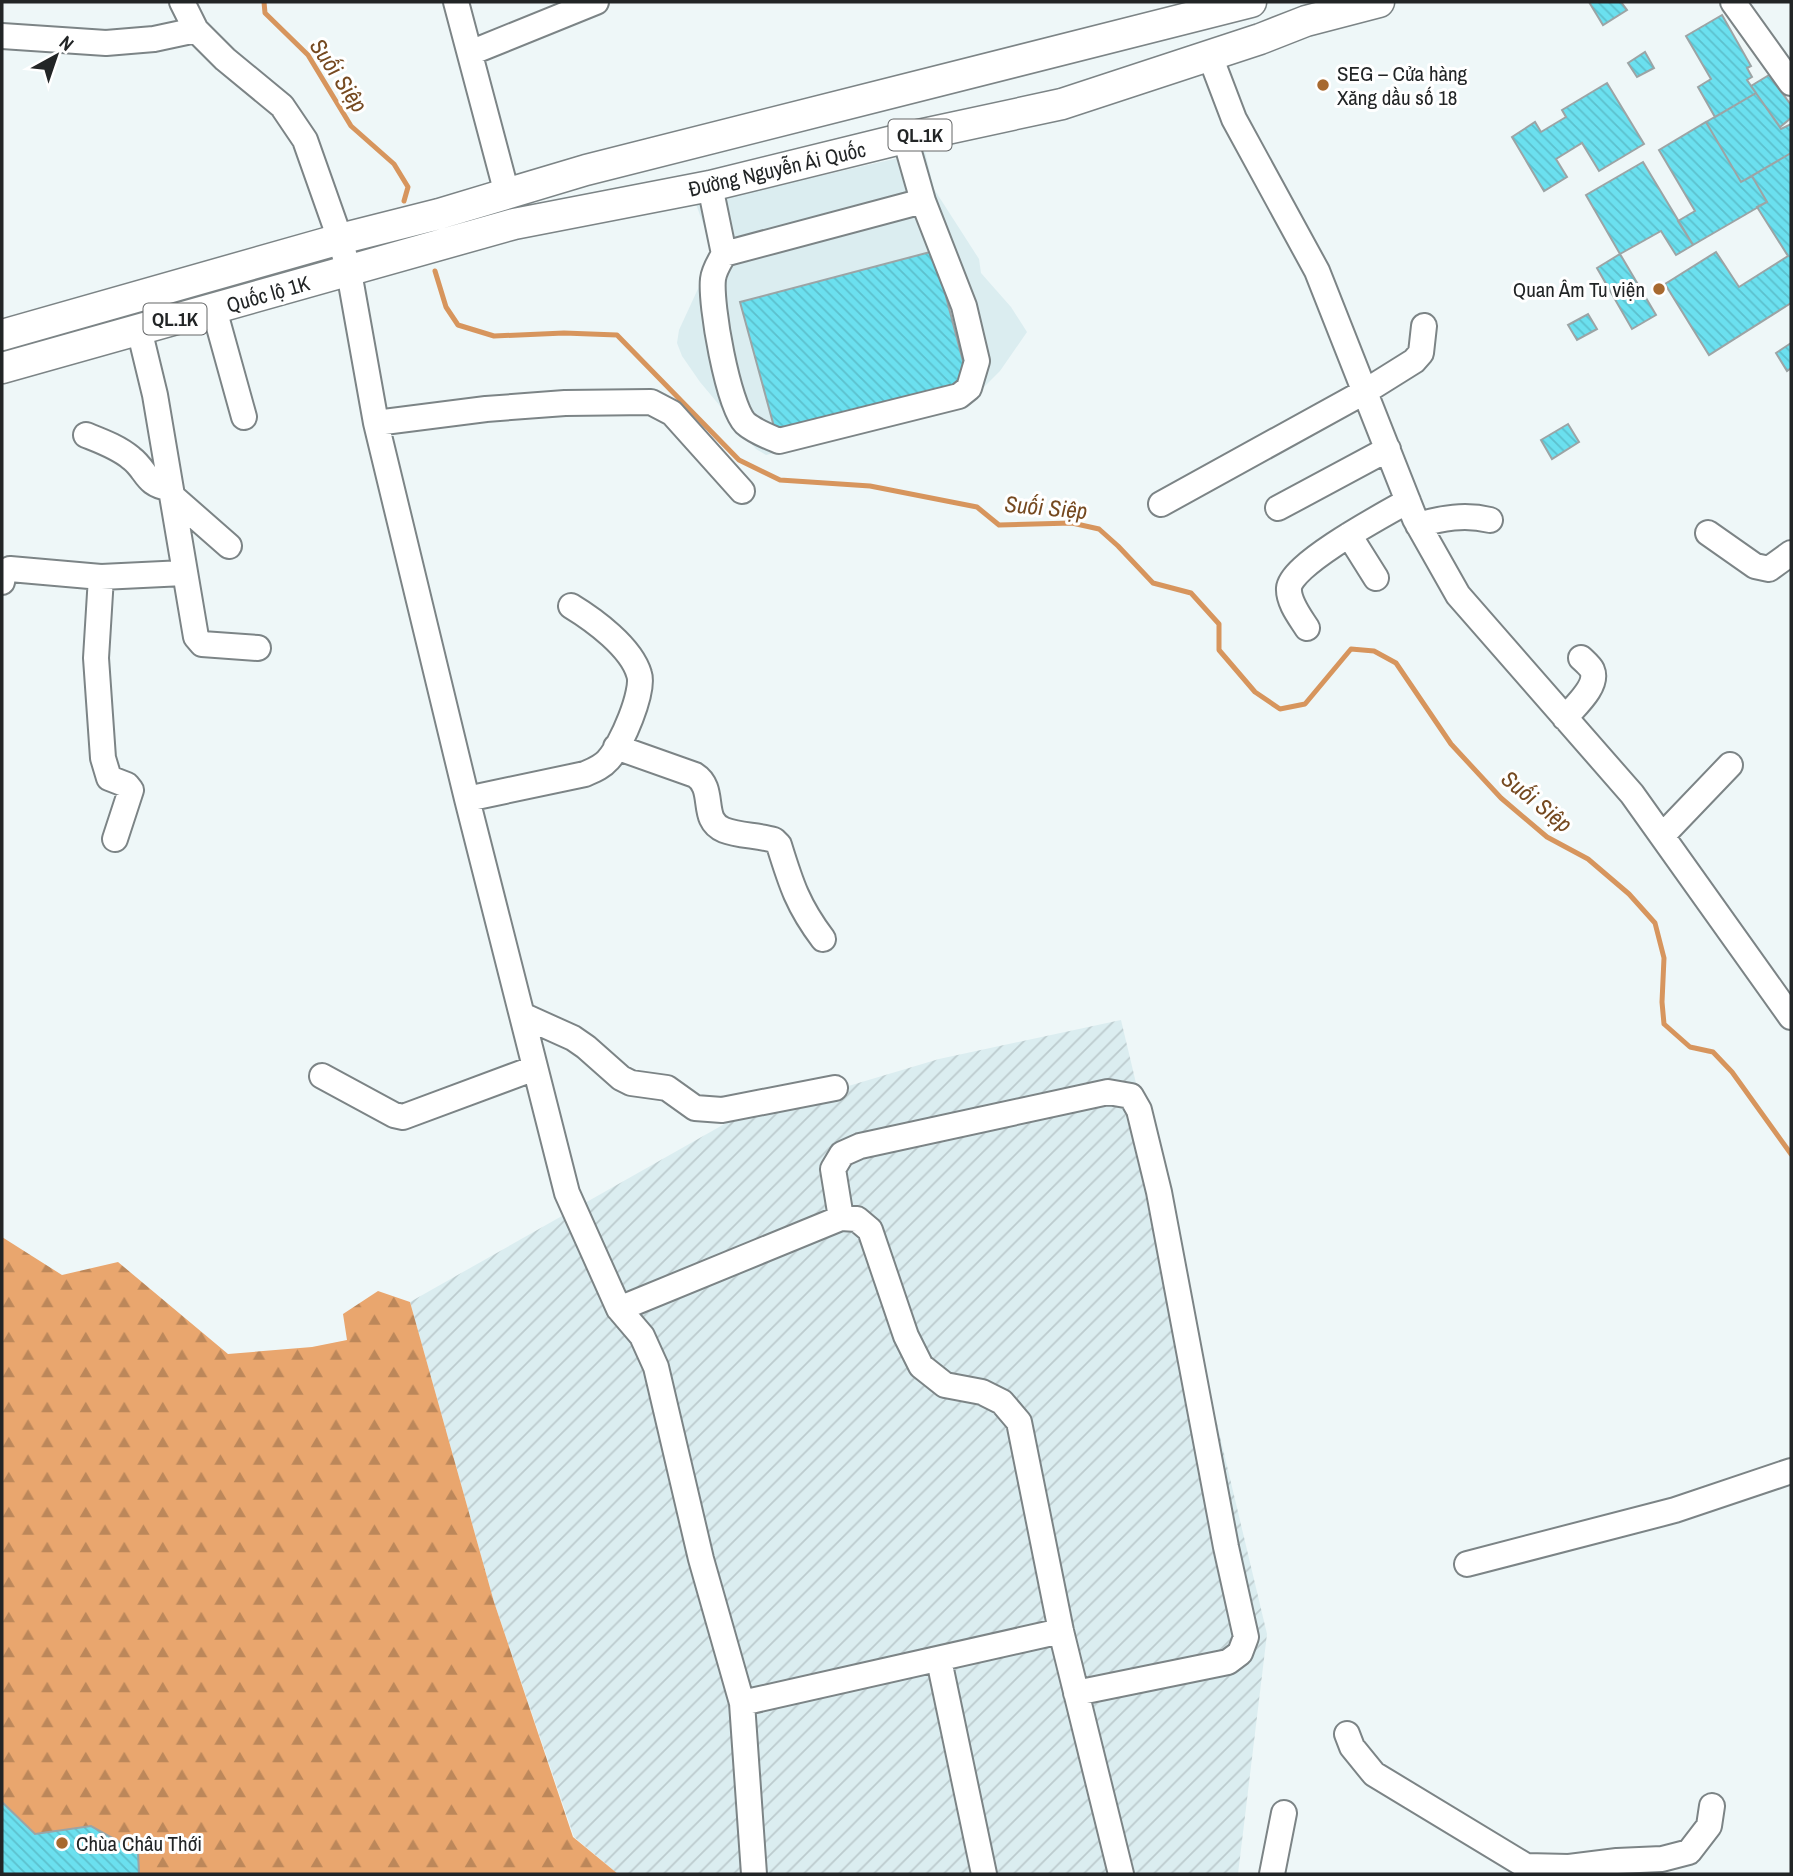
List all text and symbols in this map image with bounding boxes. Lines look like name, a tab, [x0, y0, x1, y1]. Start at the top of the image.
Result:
north arrow	[21, 21, 91, 91]
text: N	[54, 29, 80, 57]
water label: Suối Siệp	[303, 32, 375, 118]
place label: SEG – Cửa hàng Xăng dầu số 18	[1337, 59, 1468, 112]
marker: SEG – Cửa hàng Xăng dầu số 18	[1315, 77, 1331, 93]
road number: QL.1K	[888, 119, 951, 150]
street label: Đường Nguyễn Ái Quốc	[686, 135, 868, 203]
street label: Quốc lộ 1K	[223, 268, 313, 320]
place label: Quan Âm Tu viện	[1513, 275, 1645, 304]
marker: Quan Âm Tu viện	[1651, 281, 1667, 297]
road number: QL.1K	[144, 304, 206, 334]
water label: Suối Siệp	[1003, 488, 1089, 526]
water label: Suối Siệp	[1495, 763, 1579, 839]
place label: Chùa Châu Thới	[76, 1829, 202, 1858]
marker: Chùa Châu Thới	[54, 1835, 70, 1851]

